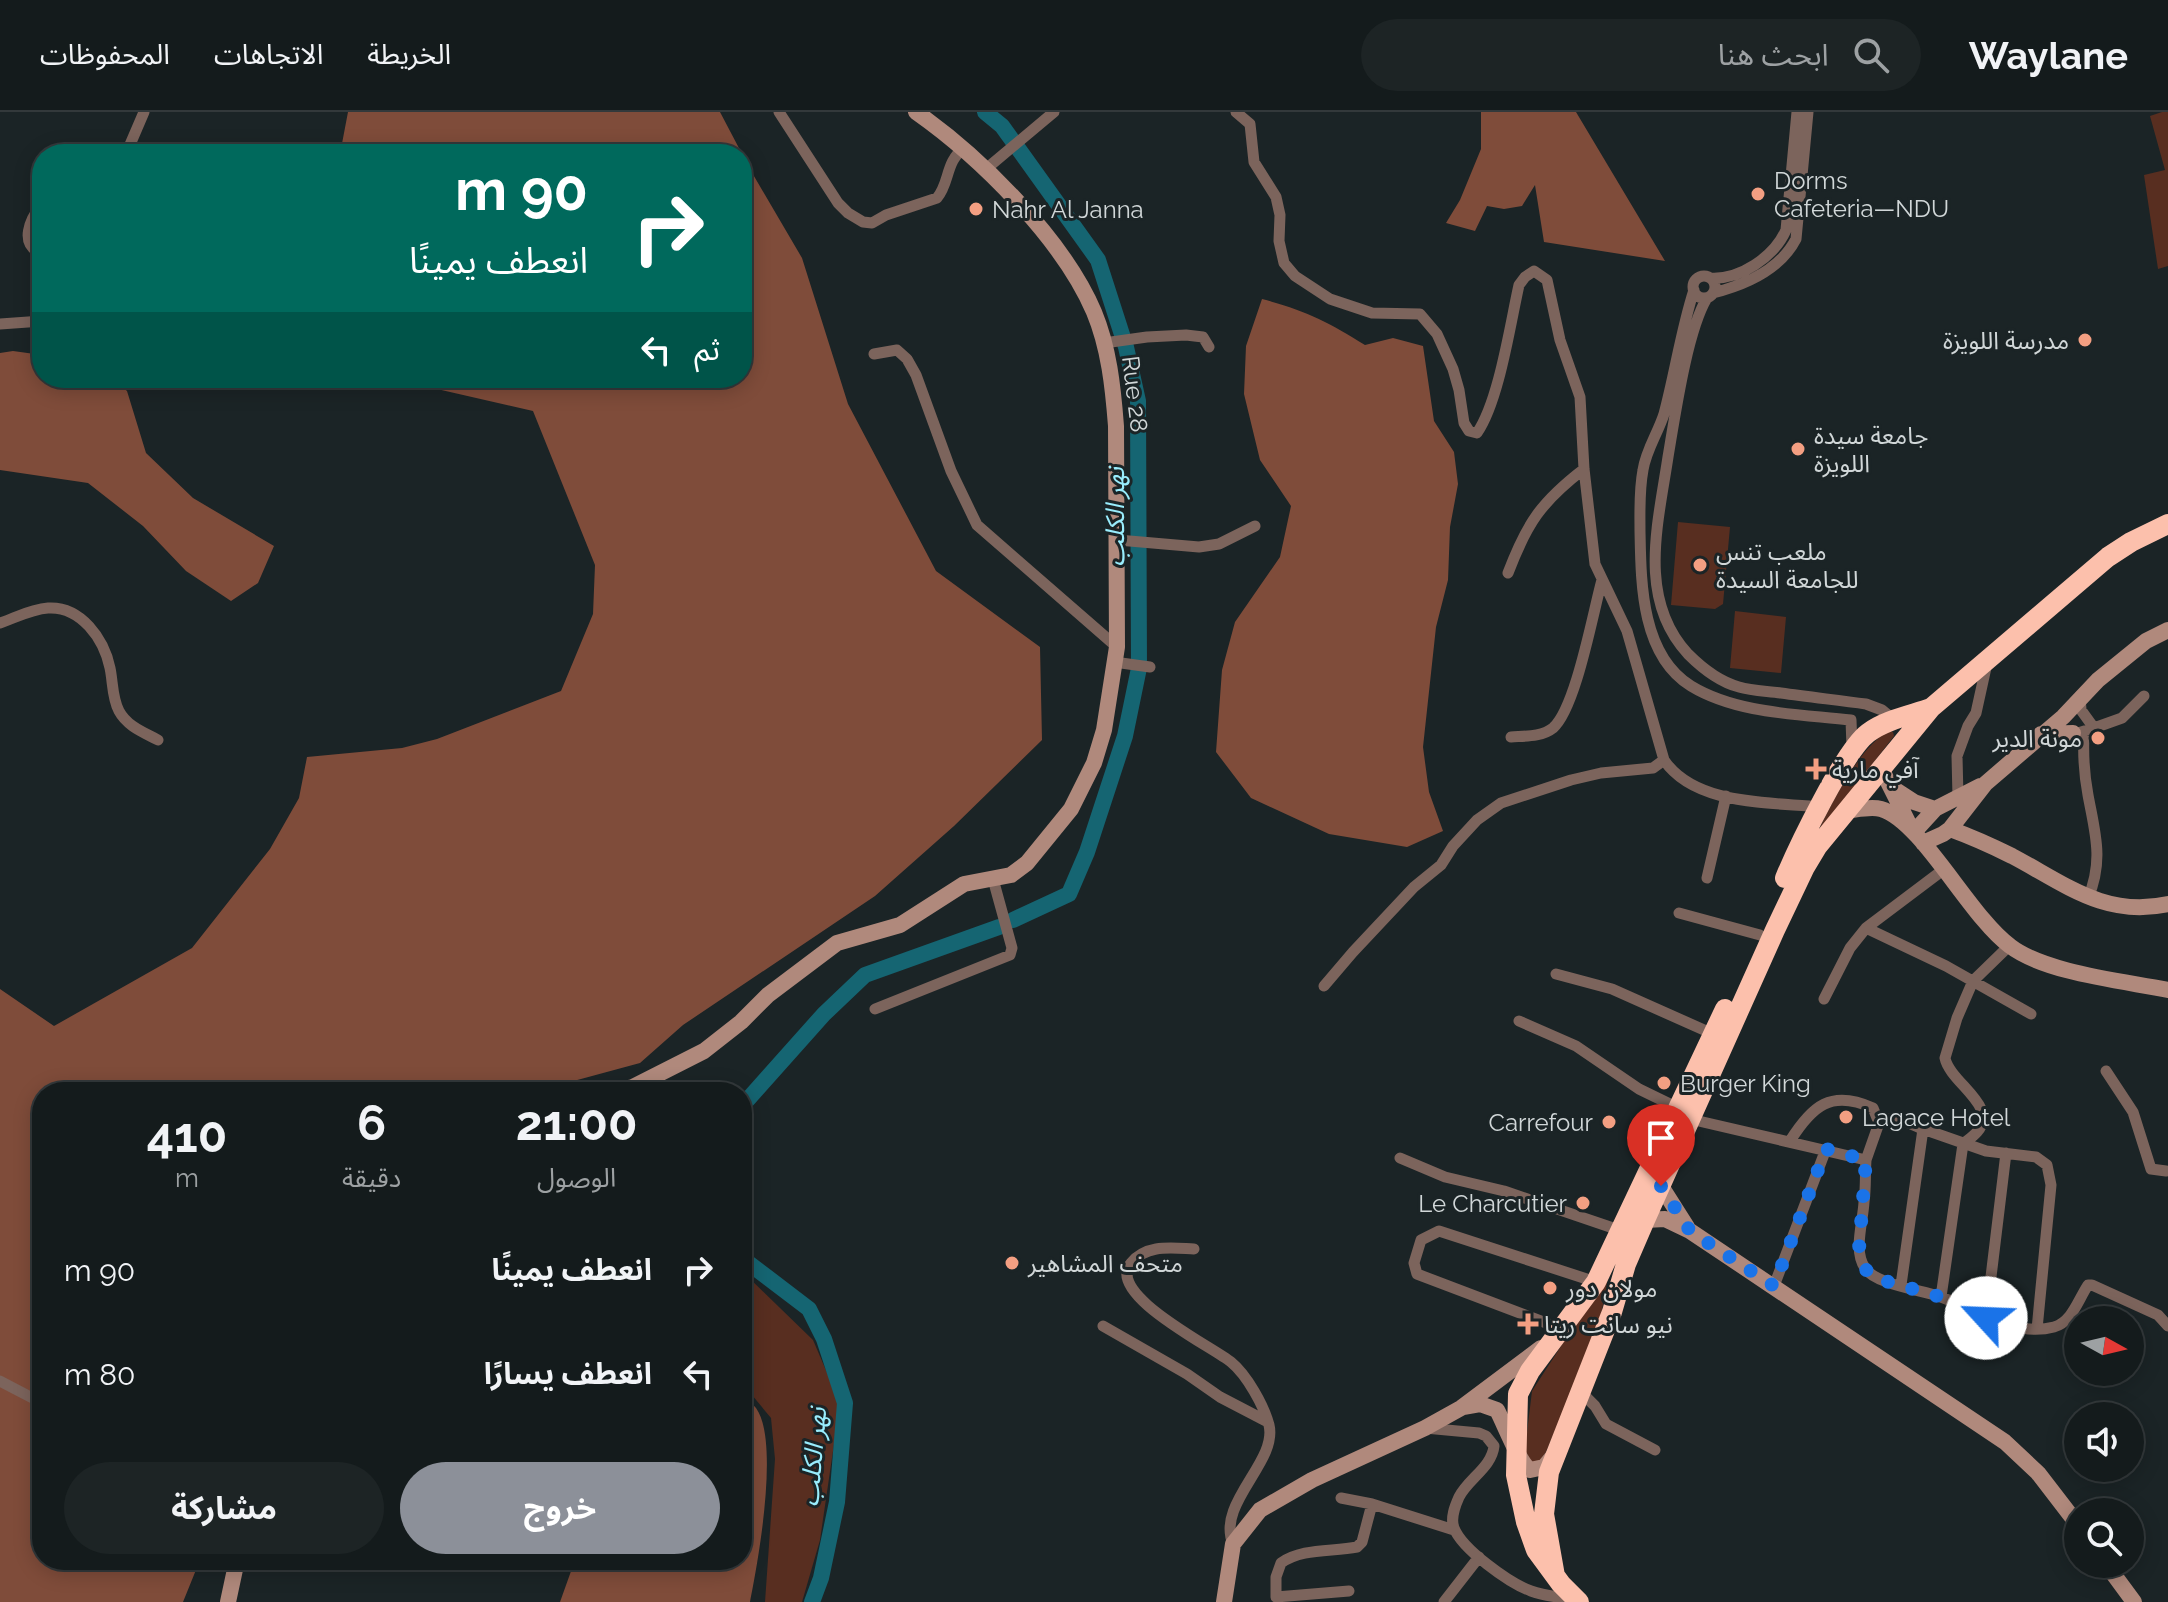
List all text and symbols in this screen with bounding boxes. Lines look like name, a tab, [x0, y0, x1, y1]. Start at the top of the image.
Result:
search box	[1361, 19, 1921, 91]
icon: search	[1849, 33, 1893, 77]
text: Waylane	[1969, 33, 2128, 78]
text: ابحث هنا	[1718, 37, 1829, 72]
text: المحفوظات	[40, 38, 170, 71]
text: الاتجاهات	[214, 38, 323, 71]
text: الخريطة	[367, 38, 451, 71]
text: 90 m	[455, 157, 588, 223]
place label: Dorms Cafeteria—NDU	[1774, 166, 1949, 223]
icon: right	[616, 176, 720, 280]
marker: Dorms Cafeteria—NDU	[1749, 185, 1767, 203]
place label: Nahr Al Janna	[992, 195, 1144, 224]
marker: Nahr Al Janna	[967, 200, 985, 218]
text: انعطف يمينًا	[409, 239, 588, 281]
place label: مدرسة اللويزة	[1943, 326, 2069, 355]
icon: left	[634, 328, 678, 372]
marker: مدرسة اللويزة	[2076, 331, 2094, 349]
text: ثم	[694, 332, 720, 367]
street label: Rue 28	[1116, 354, 1154, 434]
place label: جامعة سيدة اللويزة	[1814, 421, 1928, 478]
marker: جامعة سيدة اللويزة	[1789, 440, 1807, 458]
water label: نهر الكلب	[1100, 465, 1131, 567]
place label: ملعب تنس للجامعة السيدة	[1716, 537, 1858, 594]
marker: ملعب تنس للجامعة السيدة	[1691, 556, 1709, 574]
place label: مونة الدير	[1991, 724, 2082, 753]
marker: مونة الدير	[2089, 729, 2107, 747]
place label: آفي مارية	[1832, 755, 1920, 788]
marker: آفي مارية	[1807, 760, 1825, 778]
place label: Burger King	[1680, 1069, 1811, 1098]
marker: Burger King	[1655, 1074, 1673, 1092]
text: 6	[357, 1095, 386, 1151]
text: 21:00	[516, 1095, 637, 1151]
place label: Lagace Hotel	[1862, 1103, 2011, 1132]
pin	[1627, 1104, 1695, 1186]
text: 410	[147, 1107, 227, 1163]
place label: Carrefour	[1489, 1108, 1594, 1137]
marker: Lagace Hotel	[1837, 1108, 1855, 1126]
marker: Carrefour	[1600, 1113, 1618, 1131]
icon: arrive	[1639, 1116, 1683, 1160]
text: m	[175, 1163, 199, 1193]
text: دقيقة	[342, 1163, 401, 1193]
text: الوصول	[537, 1163, 616, 1193]
place label: Le Charcutier	[1418, 1189, 1568, 1218]
marker: Le Charcutier	[1574, 1194, 1592, 1212]
icon: right	[676, 1248, 720, 1292]
place label: متحف المشاهير	[1027, 1249, 1183, 1278]
text: انعطف يمينًا	[491, 1252, 652, 1287]
text: 90 m	[64, 1253, 135, 1288]
marker: متحف المشاهير	[1003, 1254, 1021, 1272]
place label: مولان دور	[1565, 1274, 1657, 1303]
position arrow	[1944, 1276, 2028, 1360]
marker: مولان دور	[1541, 1279, 1559, 1297]
north arrow	[2064, 1306, 2144, 1386]
map controls	[2064, 1306, 2144, 1578]
place label: نيو سانت ريتا	[1544, 1310, 1673, 1339]
marker: نيو سانت ريتا	[1519, 1315, 1537, 1333]
icon: left	[676, 1352, 720, 1396]
text: انعطف يسارًا	[484, 1356, 652, 1391]
text: 80 m	[64, 1357, 135, 1392]
button: sound	[2064, 1402, 2144, 1482]
water label: نهر الكلب	[794, 1404, 833, 1508]
button: مشاركة	[64, 1462, 384, 1554]
button: خروج	[400, 1462, 720, 1554]
button: search	[2064, 1498, 2144, 1578]

